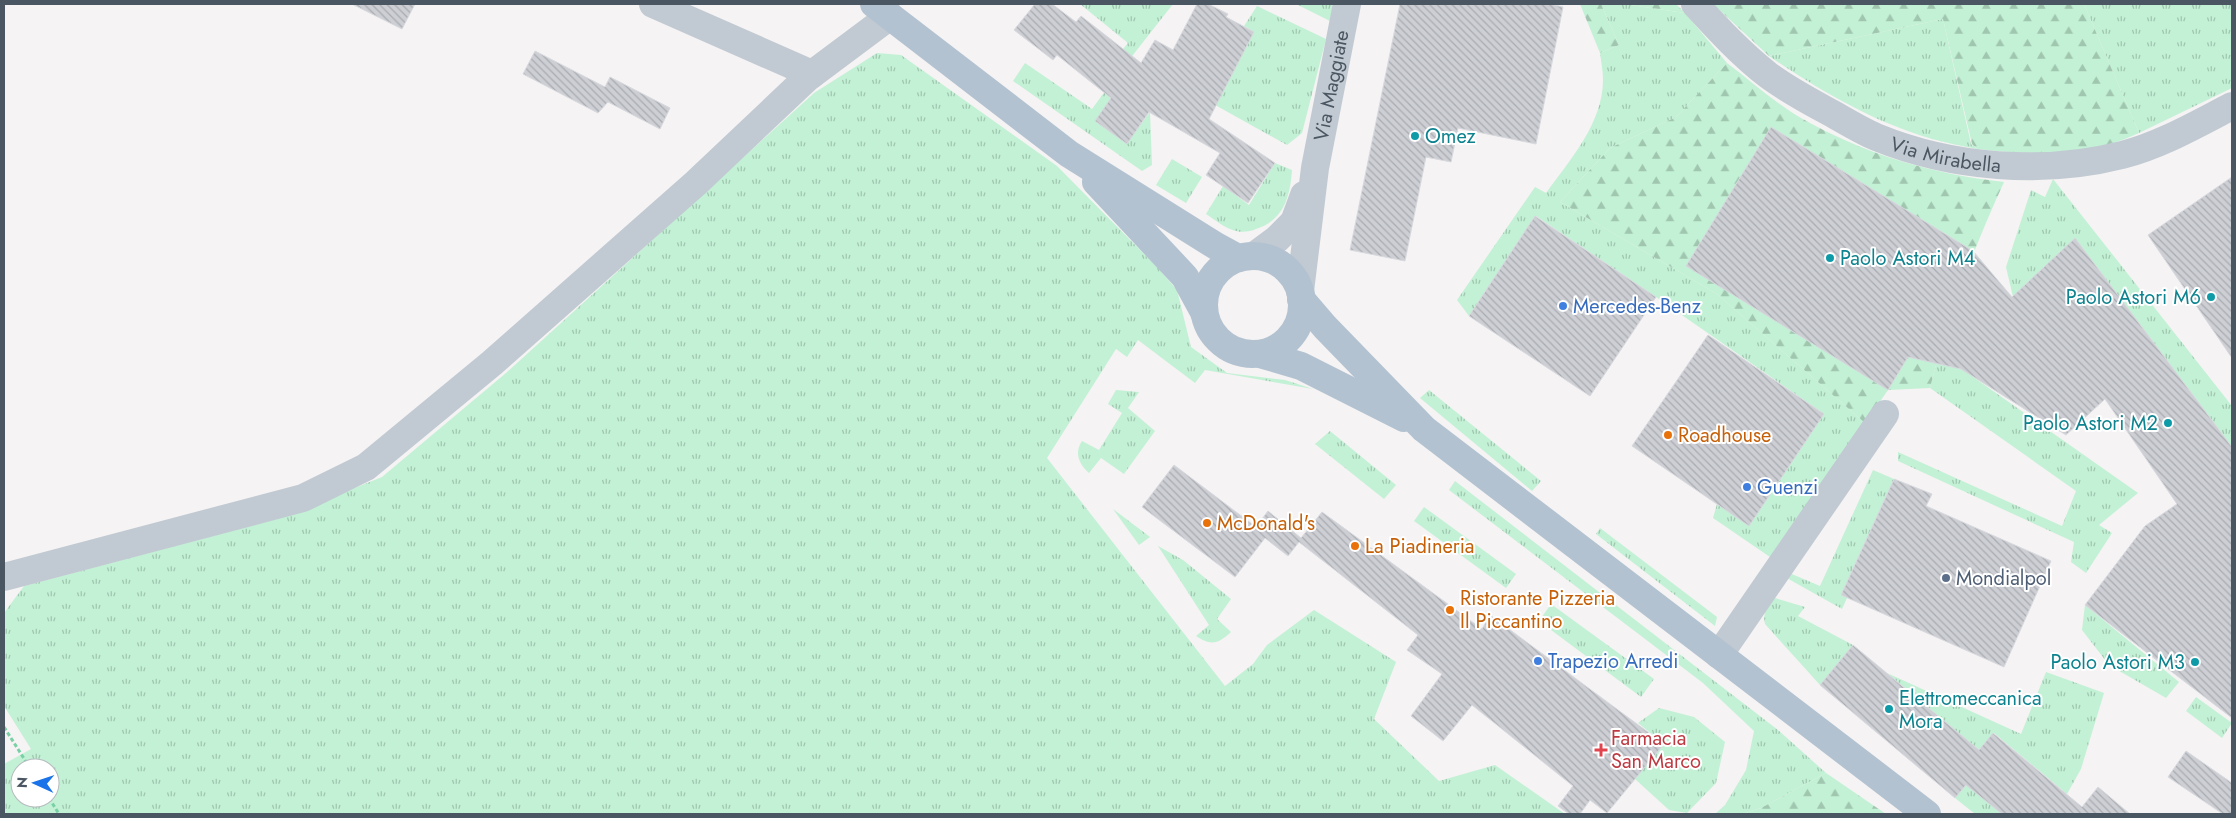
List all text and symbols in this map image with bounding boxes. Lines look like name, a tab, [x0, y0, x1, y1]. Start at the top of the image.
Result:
street label: Via Maggiate	[1306, 27, 1356, 144]
place label: Omez	[1425, 122, 1476, 151]
street label: Via Mirabella	[1886, 129, 2002, 180]
marker: Omez	[1409, 130, 1421, 142]
place label: Paolo Astori M4	[1840, 244, 1976, 273]
marker: Paolo Astori M4	[1824, 252, 1836, 264]
place label: Paolo Astori M6	[2066, 283, 2201, 312]
marker: Paolo Astori M6	[2205, 291, 2217, 303]
place label: Mercedes-Benz	[1573, 292, 1701, 321]
marker: Mercedes-Benz	[1557, 300, 1569, 312]
place label: Paolo Astori M2	[2023, 409, 2158, 438]
marker: Paolo Astori M2	[2162, 417, 2174, 429]
place label: Roadhouse	[1678, 421, 1771, 450]
marker: Roadhouse	[1662, 429, 1674, 441]
place label: Guenzi	[1757, 473, 1818, 502]
marker: Guenzi	[1741, 481, 1753, 493]
place label: McDonald's	[1217, 509, 1315, 538]
marker: McDonald's	[1201, 517, 1213, 529]
place label: La Piadineria	[1365, 532, 1474, 561]
marker: La Piadineria	[1349, 540, 1361, 552]
place label: Mondialpol	[1956, 564, 2051, 593]
marker: Mondialpol	[1940, 572, 1952, 584]
place label: Ristorante Pizzeria Il Piccantino	[1460, 584, 1615, 636]
marker: Ristorante Pizzeria Il Piccantino	[1444, 604, 1456, 616]
place label: Trapezio Arredi	[1548, 647, 1678, 676]
place label: Paolo Astori M3	[2050, 648, 2185, 677]
marker: Trapezio Arredi	[1532, 655, 1544, 667]
marker: Paolo Astori M3	[2189, 656, 2201, 668]
place label: Elettromeccanica Mora	[1899, 684, 2042, 736]
marker: Elettromeccanica Mora	[1883, 703, 1895, 715]
place label: Farmacia San Marco	[1611, 724, 1701, 776]
marker: Farmacia San Marco	[1595, 744, 1607, 756]
north arrow	[10, 758, 60, 808]
text: N	[12, 776, 32, 788]

